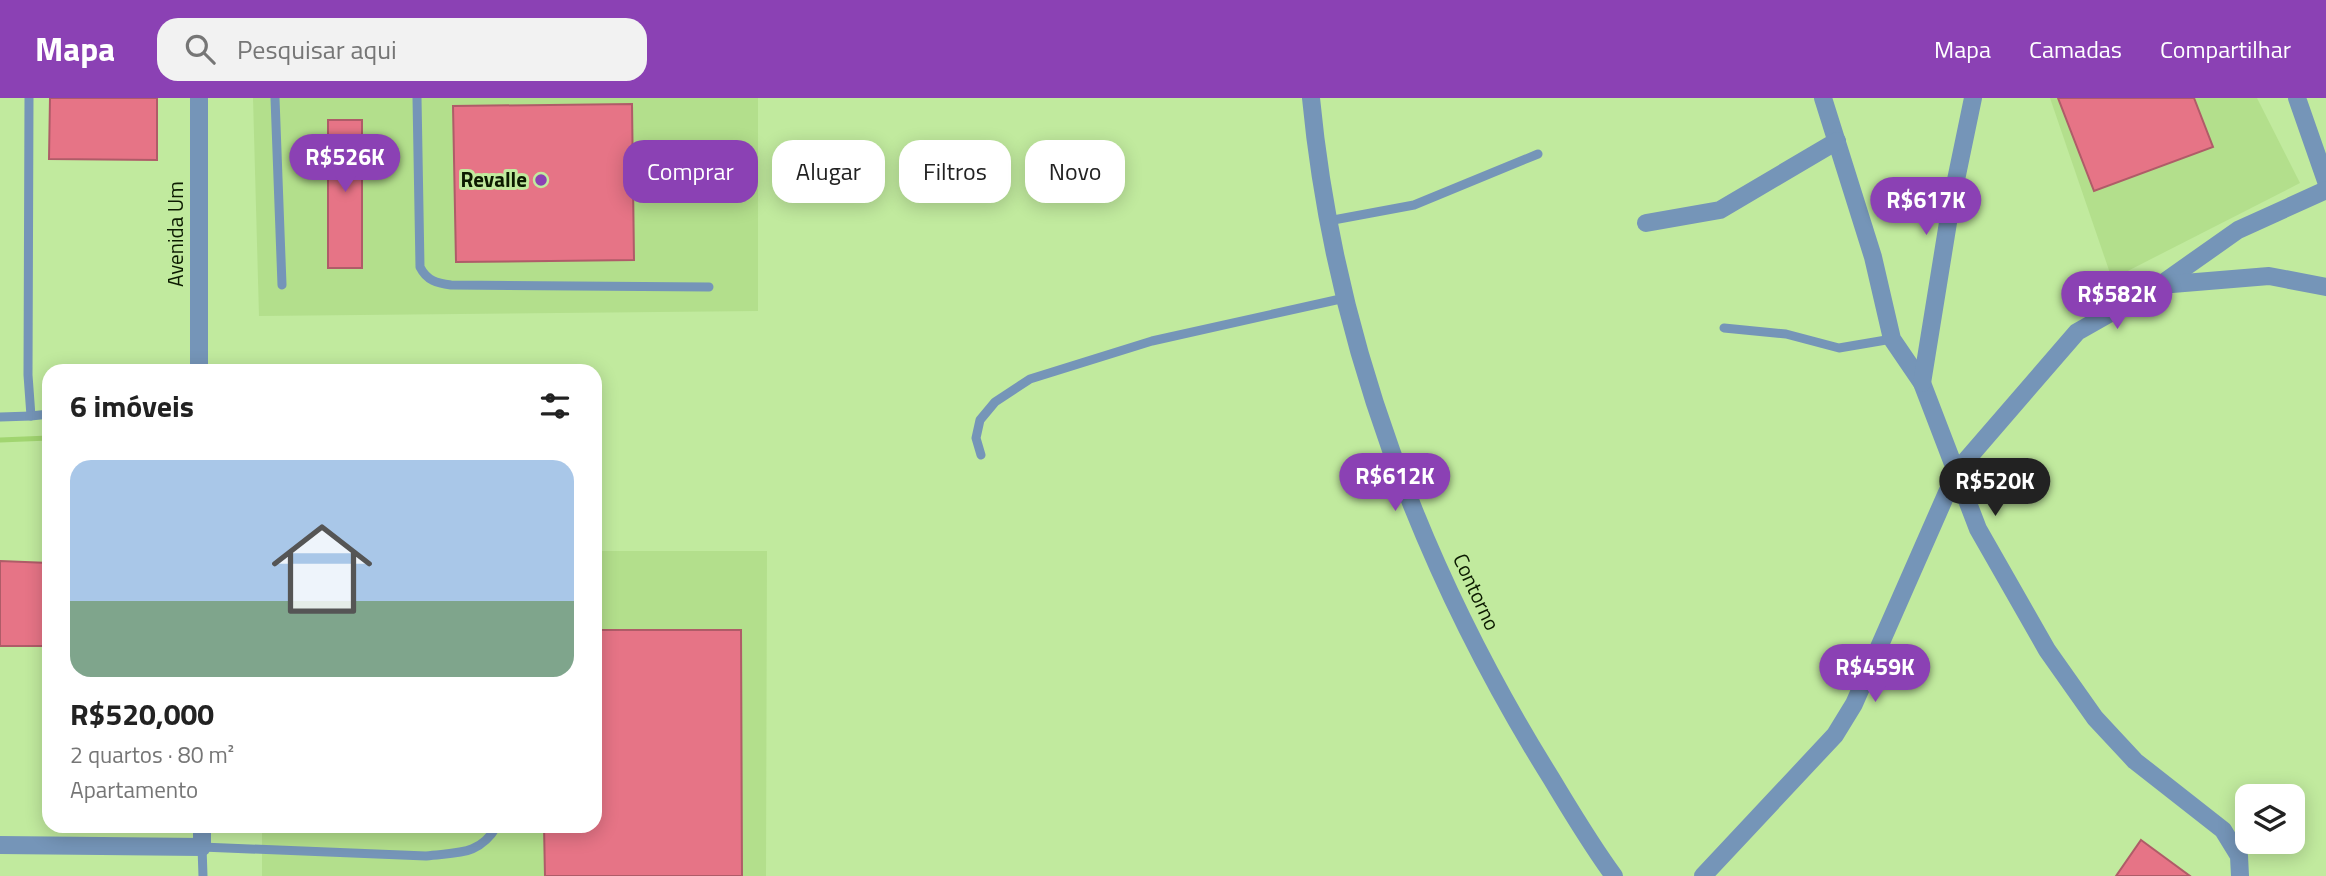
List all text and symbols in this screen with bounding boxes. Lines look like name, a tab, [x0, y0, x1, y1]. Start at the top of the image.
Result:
search box	[157, 18, 647, 81]
text: Mapa	[35, 24, 115, 74]
icon: search	[181, 30, 219, 68]
text: Pesquisar aqui	[237, 30, 397, 69]
text: Mapa	[1934, 31, 1991, 67]
text: Camadas	[2029, 31, 2122, 67]
text: Compartilhar	[2160, 31, 2291, 67]
pin: R$526K	[288, 134, 402, 194]
text: R$526K	[305, 139, 385, 174]
chip: Comprar	[623, 140, 758, 203]
chip: Alugar	[772, 140, 885, 203]
chip: Filtros	[899, 140, 1011, 203]
chip: Novo	[1025, 140, 1125, 203]
place label: Revalle	[460, 163, 527, 195]
marker: Revalle	[533, 172, 549, 188]
pin: R$617K	[1869, 178, 1983, 237]
street label: Avenida Um	[159, 181, 191, 287]
text: R$617K	[1886, 182, 1966, 217]
pin: R$582K	[2060, 272, 2174, 331]
text: R$582K	[2077, 276, 2157, 311]
text: 6 imóveis	[70, 383, 194, 429]
icon: filters	[536, 387, 574, 425]
pin: R$612K	[1338, 454, 1452, 513]
text: R$612K	[1355, 458, 1435, 493]
pin: R$520K	[1938, 458, 2052, 518]
text: R$520K	[1955, 463, 2035, 498]
icon: home	[259, 506, 385, 632]
street label: Contorno	[1445, 548, 1509, 635]
pin: R$459K	[1818, 644, 1932, 704]
text: R$459K	[1835, 649, 1915, 684]
text: R$520,000	[70, 691, 214, 737]
text: 2 quartos · 80 m²	[70, 737, 234, 772]
text: Apartamento	[70, 772, 198, 807]
map controls	[2235, 784, 2305, 854]
button: layers	[2235, 784, 2305, 854]

